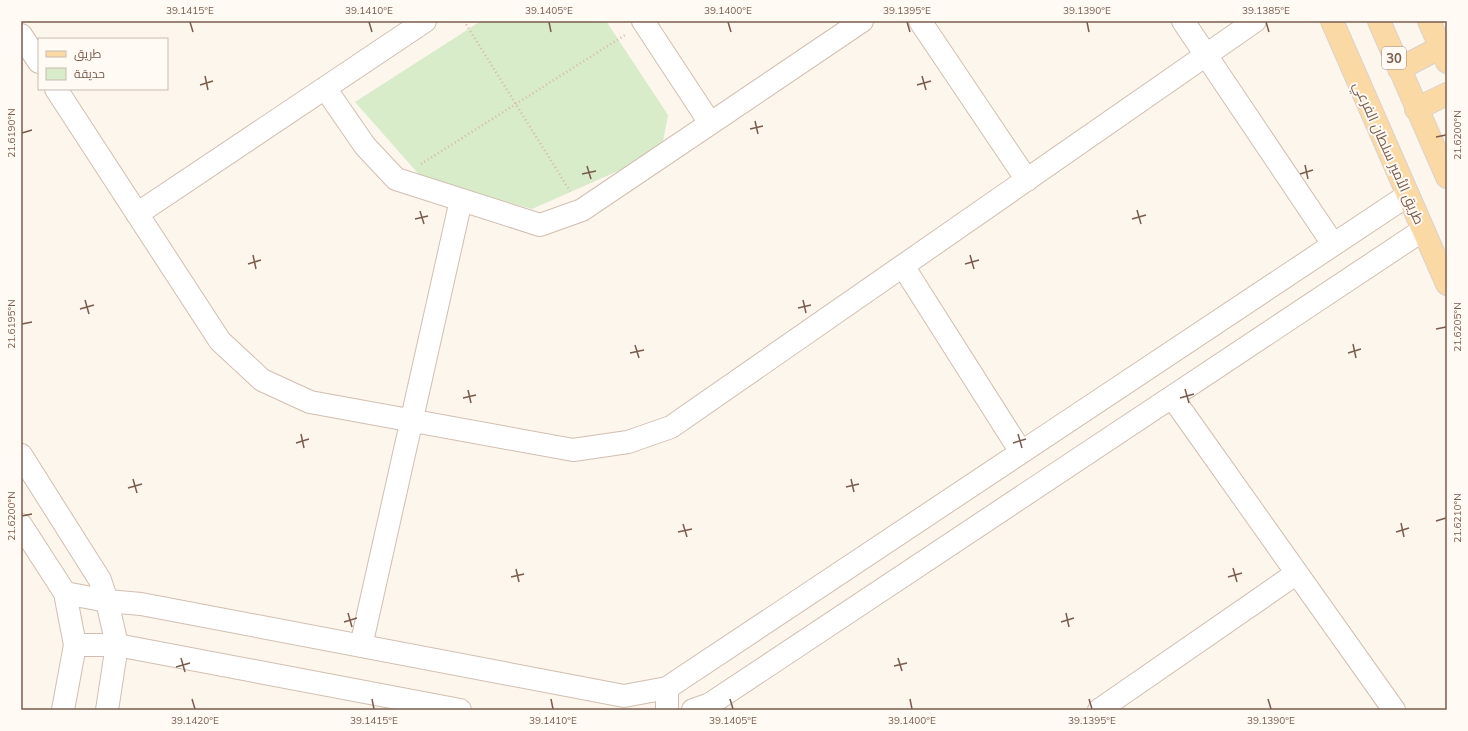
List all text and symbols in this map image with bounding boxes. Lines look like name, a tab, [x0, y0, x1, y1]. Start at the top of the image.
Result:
text: 39.1415°E	[166, 4, 214, 17]
text: 39.1410°E	[345, 4, 393, 17]
text: 39.1405°E	[525, 4, 573, 17]
text: 39.1400°E	[704, 4, 752, 17]
text: 39.1395°E	[883, 4, 931, 17]
text: 39.1390°E	[1063, 4, 1111, 17]
text: 39.1385°E	[1242, 4, 1290, 17]
legend	[38, 38, 168, 90]
text: طريق	[74, 46, 102, 61]
road number: 30	[1382, 47, 1406, 69]
text: حديقة	[74, 66, 105, 81]
street label: طريق الأمير سلطان الفرعي	[1347, 79, 1429, 228]
text: 21.6190°N	[5, 108, 18, 158]
text: 21.6200°N	[1451, 110, 1464, 160]
text: 21.6195°N	[5, 299, 18, 349]
text: 21.6205°N	[1451, 302, 1464, 352]
text: 21.6200°N	[5, 491, 18, 541]
text: 21.6210°N	[1451, 493, 1464, 543]
text: 39.1420°E	[171, 714, 219, 727]
text: 39.1415°E	[350, 714, 398, 727]
text: 39.1410°E	[529, 714, 577, 727]
text: 39.1405°E	[709, 714, 757, 727]
text: 39.1400°E	[888, 714, 936, 727]
text: 39.1395°E	[1068, 714, 1116, 727]
text: 39.1390°E	[1247, 714, 1295, 727]

